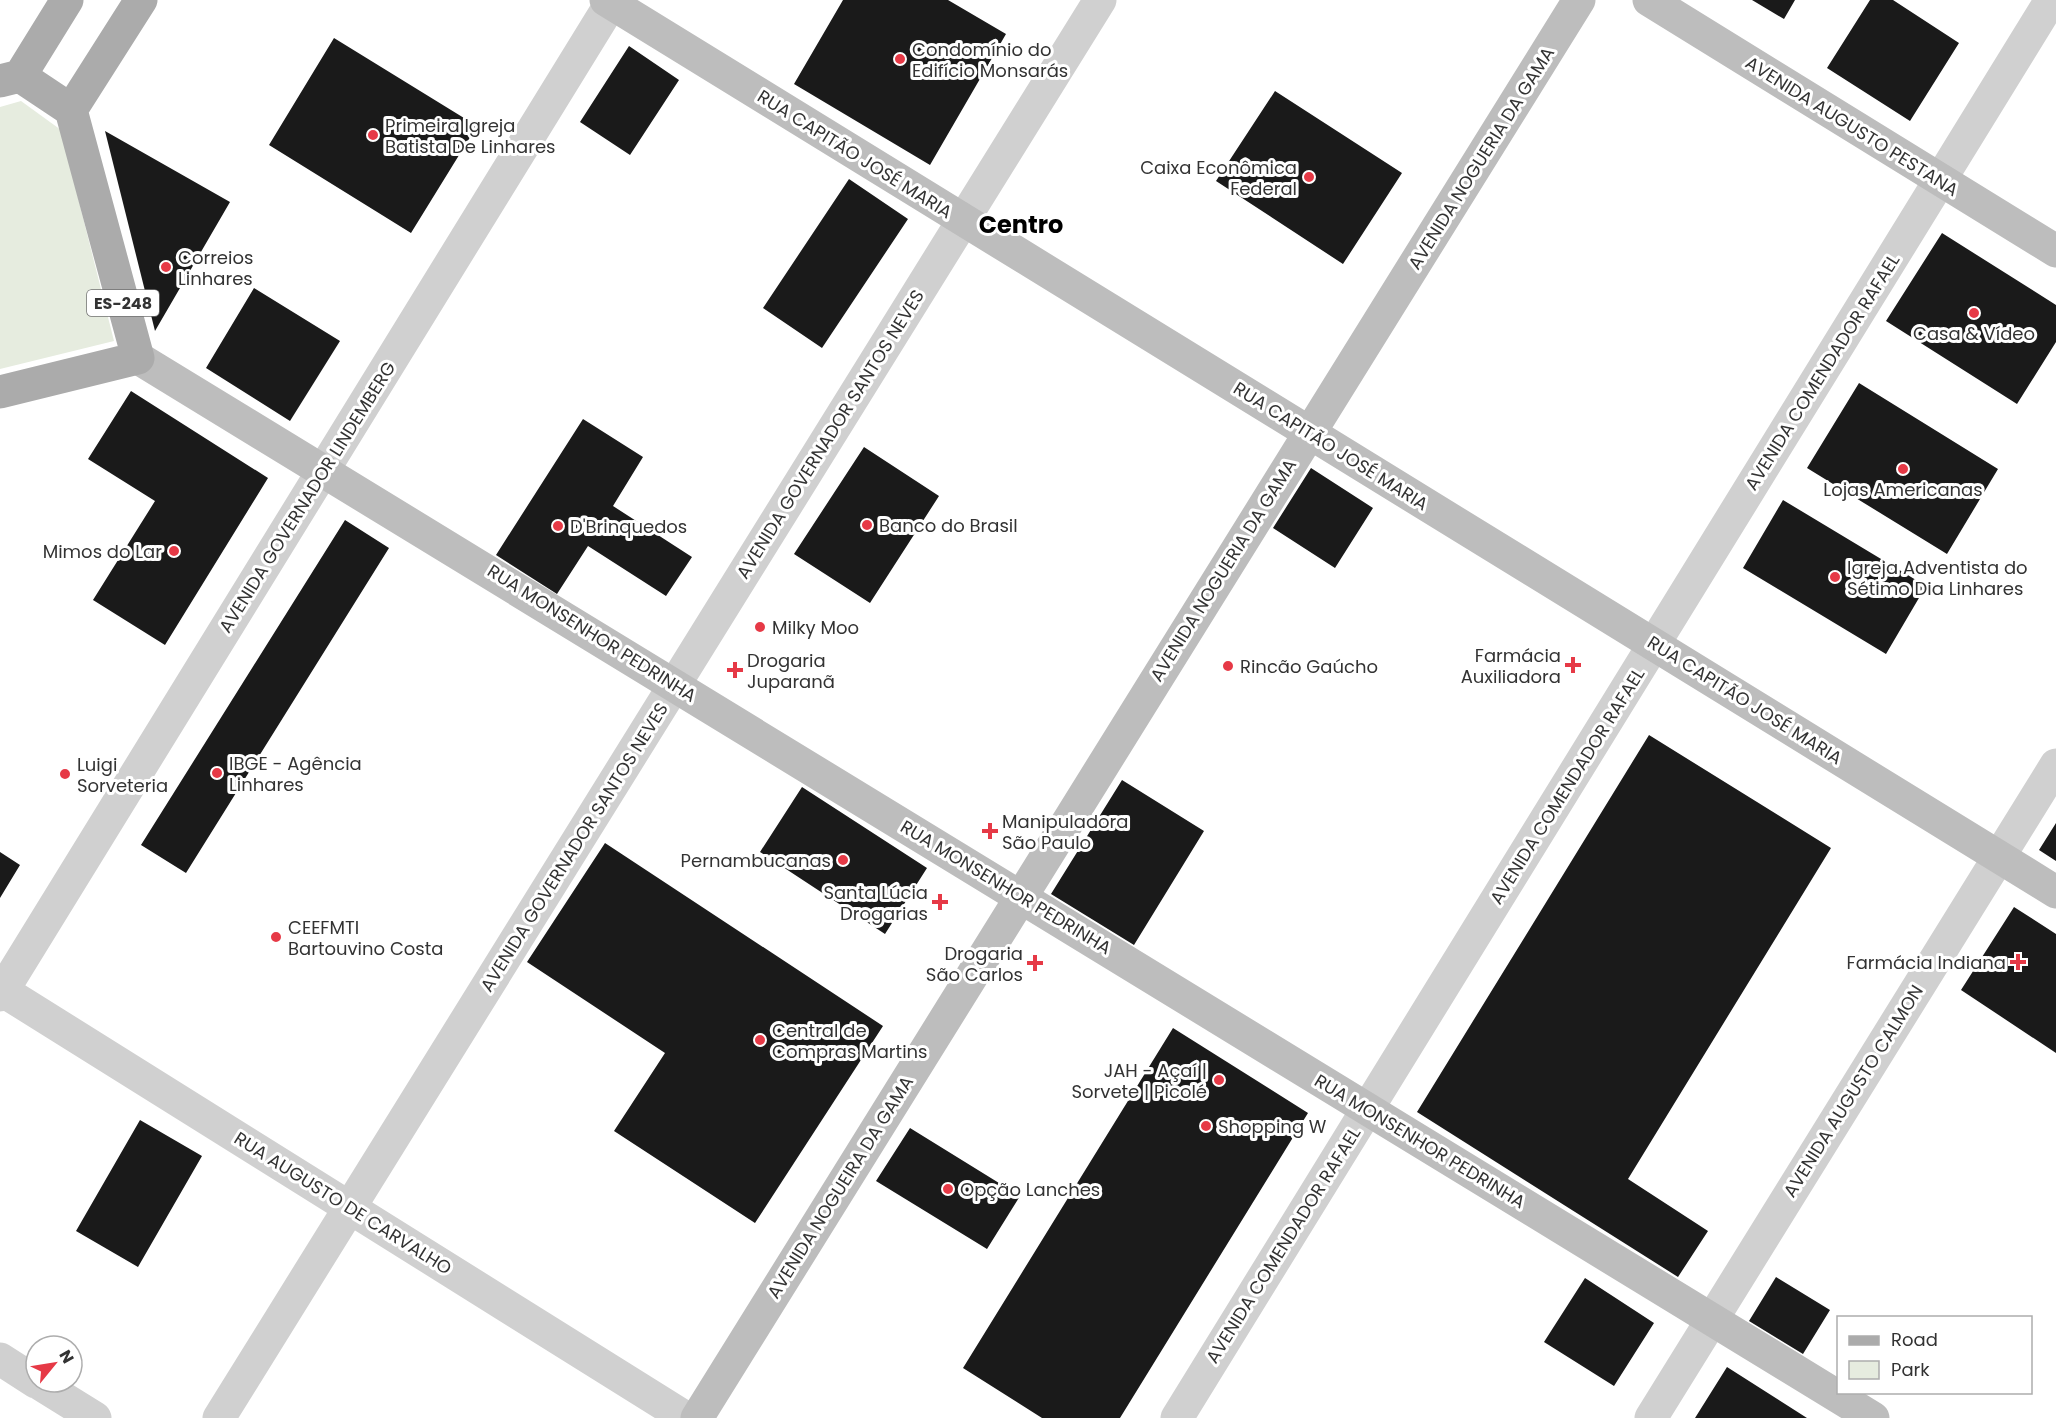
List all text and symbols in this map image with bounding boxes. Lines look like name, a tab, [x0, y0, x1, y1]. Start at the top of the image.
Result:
place label: Condomínio do Edifício Monsarás	[912, 37, 1068, 83]
street label: AVENIDA NOGUERIA DA GAMA	[1402, 42, 1560, 274]
street label: AVENIDA AUGUSTO PESTANA	[1741, 50, 1963, 202]
marker: Condomínio do Edifício Monsarás	[893, 52, 907, 66]
street label: RUA CAPITÃO JOSÉ MARIA	[753, 84, 957, 224]
place label: Primeira Igreja Batista De Linhares	[385, 113, 555, 159]
marker: Primeira Igreja Batista De Linhares	[366, 128, 380, 142]
place label: Caixa Econômica Federal	[1140, 155, 1297, 201]
marker: Caixa Econômica Federal	[1302, 170, 1316, 184]
district label: Centro	[979, 208, 1063, 241]
place label: Correios Linhares	[178, 245, 253, 291]
street label: AVENIDA COMENDADOR RAFAEL	[1739, 249, 1905, 495]
marker: Correios Linhares	[159, 260, 173, 274]
street label: AVENIDA GOVERNADOR SANTOS NEVES	[730, 285, 930, 583]
road number: ES-248	[87, 290, 159, 316]
marker: Casa & Vídeo	[1967, 306, 1981, 320]
place label: Casa & Vídeo	[1913, 321, 2035, 346]
street label: AVENIDA GOVERNADOR LINDEMBERG	[213, 357, 401, 637]
street label: RUA CAPITÃO JOSÉ MARIA	[1229, 376, 1433, 516]
street label: AVENIDA NOGUERIA DA GAMA	[1144, 454, 1302, 686]
marker: Lojas Americanas	[1896, 462, 1910, 476]
place label: Lojas Americanas	[1823, 477, 1983, 502]
place label: Banco do Brasil	[879, 513, 1018, 538]
place label: D'Brinquedos	[570, 514, 687, 539]
marker: Banco do Brasil	[860, 518, 874, 532]
marker: D'Brinquedos	[551, 519, 565, 533]
place label: Mimos do Lar	[43, 539, 162, 564]
marker: Mimos do Lar	[167, 544, 181, 558]
place label: Igreja Adventista do Sétimo Dia Linhares	[1847, 555, 2028, 601]
street label: RUA MONSENHOR PEDRINHA	[483, 558, 701, 708]
marker: Igreja Adventista do Sétimo Dia Linhares	[1828, 570, 1842, 584]
place label: Milky Moo	[772, 615, 859, 640]
marker: Milky Moo	[753, 620, 767, 634]
street label: RUA CAPITÃO JOSÉ MARIA	[1643, 630, 1847, 770]
place label: Farmácia Auxiliadora	[1461, 643, 1561, 689]
place label: Drogaria Juparanã	[747, 648, 835, 694]
place label: Rincão Gaúcho	[1240, 654, 1378, 679]
marker: Farmácia Auxiliadora	[1566, 658, 1580, 672]
marker: Rincão Gaúcho	[1221, 659, 1235, 673]
marker: Drogaria Juparanã	[728, 663, 742, 677]
street label: AVENIDA COMENDADOR RAFAEL	[1484, 663, 1650, 909]
street label: AVENIDA GOVERNADOR SANTOS NEVES	[474, 698, 674, 996]
place label: IBGE - Agência Linhares	[229, 751, 362, 797]
place label: Luigi Sorveteria	[77, 752, 168, 798]
marker: IBGE - Agência Linhares	[210, 766, 224, 780]
marker: Luigi Sorveteria	[58, 767, 72, 781]
place label: Manipuladora São Paulo	[1002, 809, 1128, 855]
street label: RUA MONSENHOR PEDRINHA	[896, 814, 1116, 960]
marker: Manipuladora São Paulo	[983, 824, 997, 838]
place label: Pernambucanas	[681, 848, 831, 873]
marker: Pernambucanas	[836, 853, 850, 867]
place label: Santa Lúcia Drogarias	[823, 880, 928, 926]
marker: Santa Lúcia Drogarias	[933, 895, 947, 909]
place label: CEEFMTI Bartouvino Costa	[288, 915, 443, 961]
marker: CEEFMTI Bartouvino Costa	[269, 930, 283, 944]
place label: Drogaria São Carlos	[926, 941, 1023, 987]
place label: Farmácia Indiana	[1847, 950, 2006, 975]
marker: Farmácia Indiana	[2011, 955, 2025, 969]
marker: Drogaria São Carlos	[1028, 956, 1042, 970]
street label: AVENIDA AUGUSTO CALMON	[1777, 980, 1929, 1202]
place label: Central de Compras Martins	[772, 1018, 927, 1064]
marker: Central de Compras Martins	[753, 1033, 767, 1047]
place label: JAH - Açaí | Sorvete | Picolé	[1071, 1058, 1207, 1104]
street label: RUA MONSENHOR PEDRINHA	[1310, 1068, 1530, 1214]
street label: AVENIDA NOGUEIRA DA GAMA	[761, 1071, 919, 1303]
marker: JAH - Açaí | Sorvete | Picolé	[1212, 1073, 1226, 1087]
place label: Shopping W	[1218, 1114, 1327, 1139]
marker: Shopping W	[1199, 1119, 1213, 1133]
street label: AVENIDA COMENDADOR RAFAEL	[1200, 1122, 1366, 1368]
street label: RUA AUGUSTO DE CARVALHO	[229, 1126, 457, 1280]
place label: Opção Lanches	[960, 1177, 1100, 1202]
marker: Opção Lanches	[941, 1182, 955, 1196]
legend	[1837, 1316, 2032, 1394]
text: Road	[1891, 1327, 1938, 1352]
north arrow	[24, 1334, 84, 1394]
text: N	[54, 1346, 80, 1368]
text: Park	[1891, 1357, 1930, 1382]

